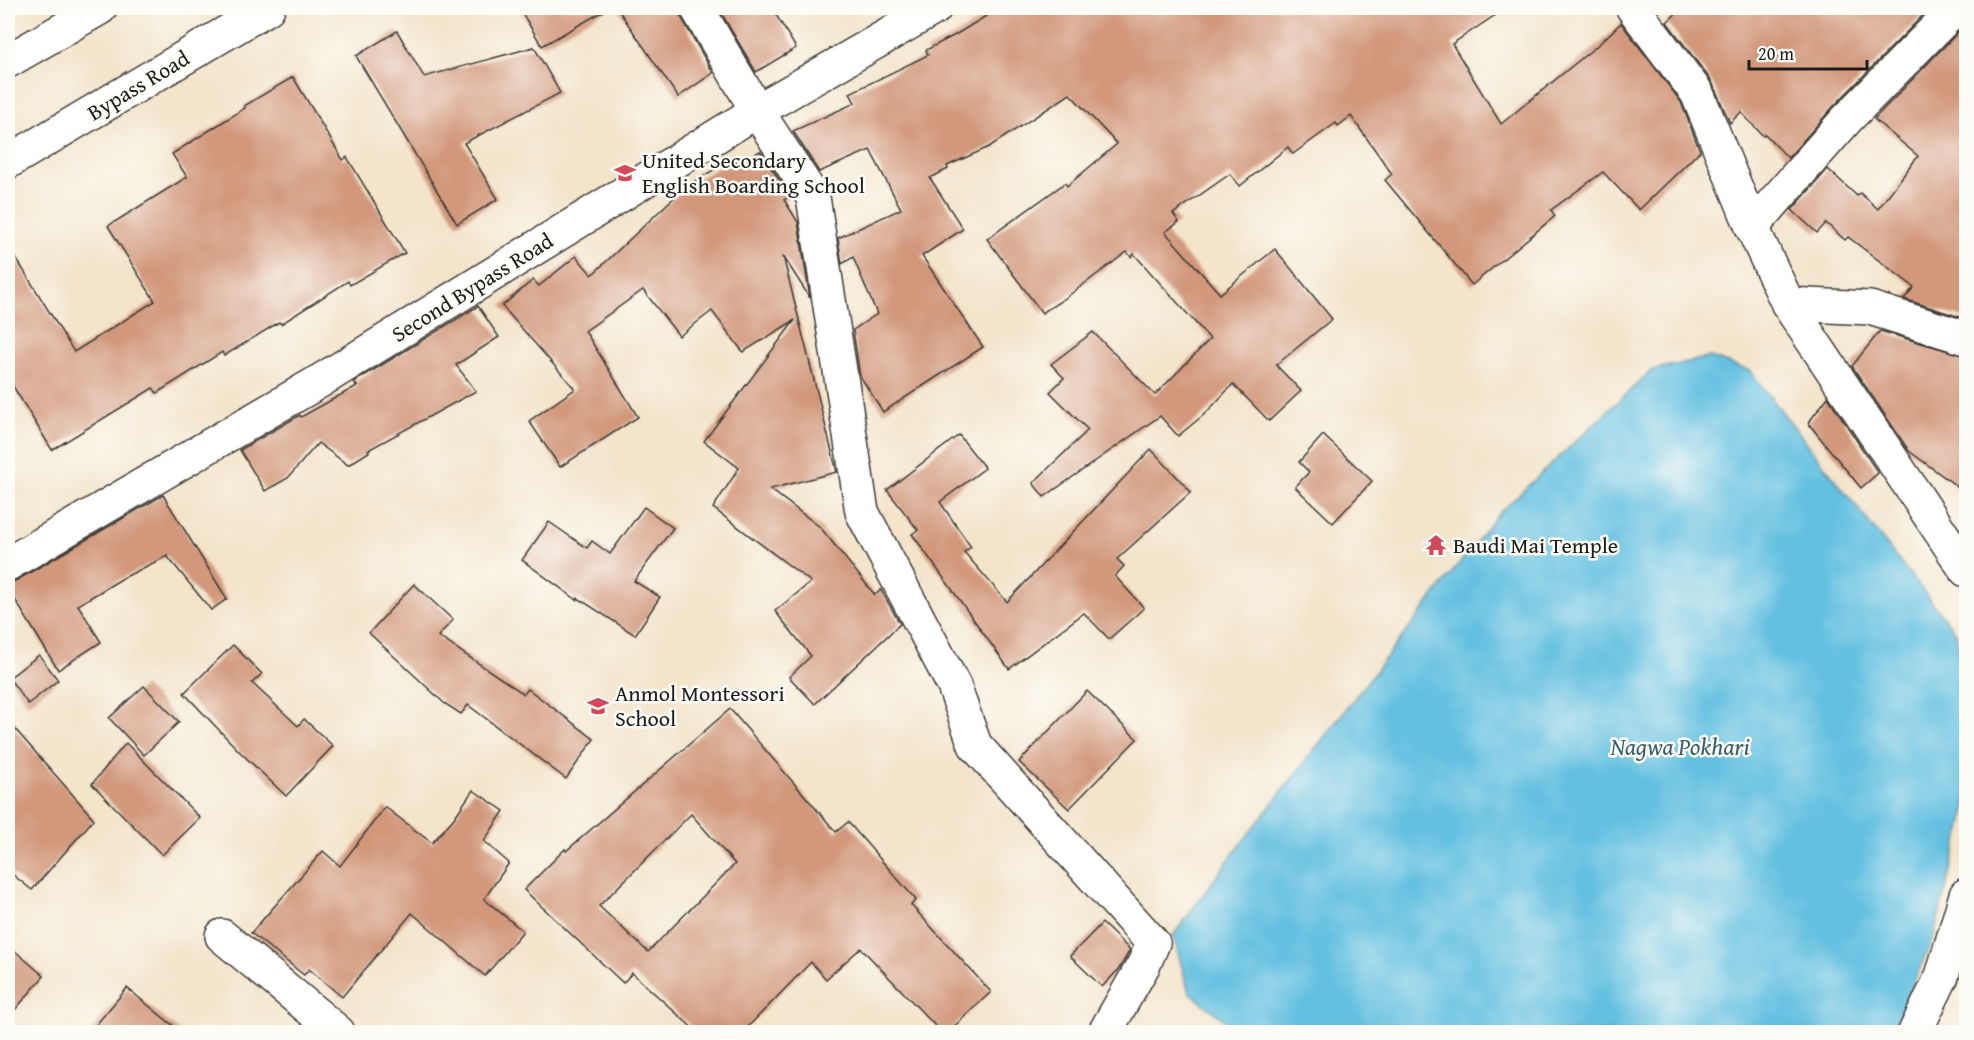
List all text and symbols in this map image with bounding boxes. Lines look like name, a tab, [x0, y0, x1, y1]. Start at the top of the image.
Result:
scale bar	[1749, 33, 1868, 71]
text: 20 m	[1758, 40, 1794, 67]
street label: Bypass Road	[81, 42, 195, 128]
place label: United Secondary English Boarding School	[642, 144, 865, 201]
school or university icon: United Secondary English Boarding School	[613, 161, 637, 185]
street label: Second Bypass Road	[385, 224, 559, 350]
place label: Baudi Mai Temple	[1453, 529, 1618, 561]
temple icon: Baudi Mai Temple	[1424, 533, 1448, 557]
place label: Anmol Montessori School	[615, 677, 785, 734]
school or university icon: Anmol Montessori School	[586, 694, 610, 718]
water label: Nagwa Pokhari	[1609, 729, 1750, 764]

